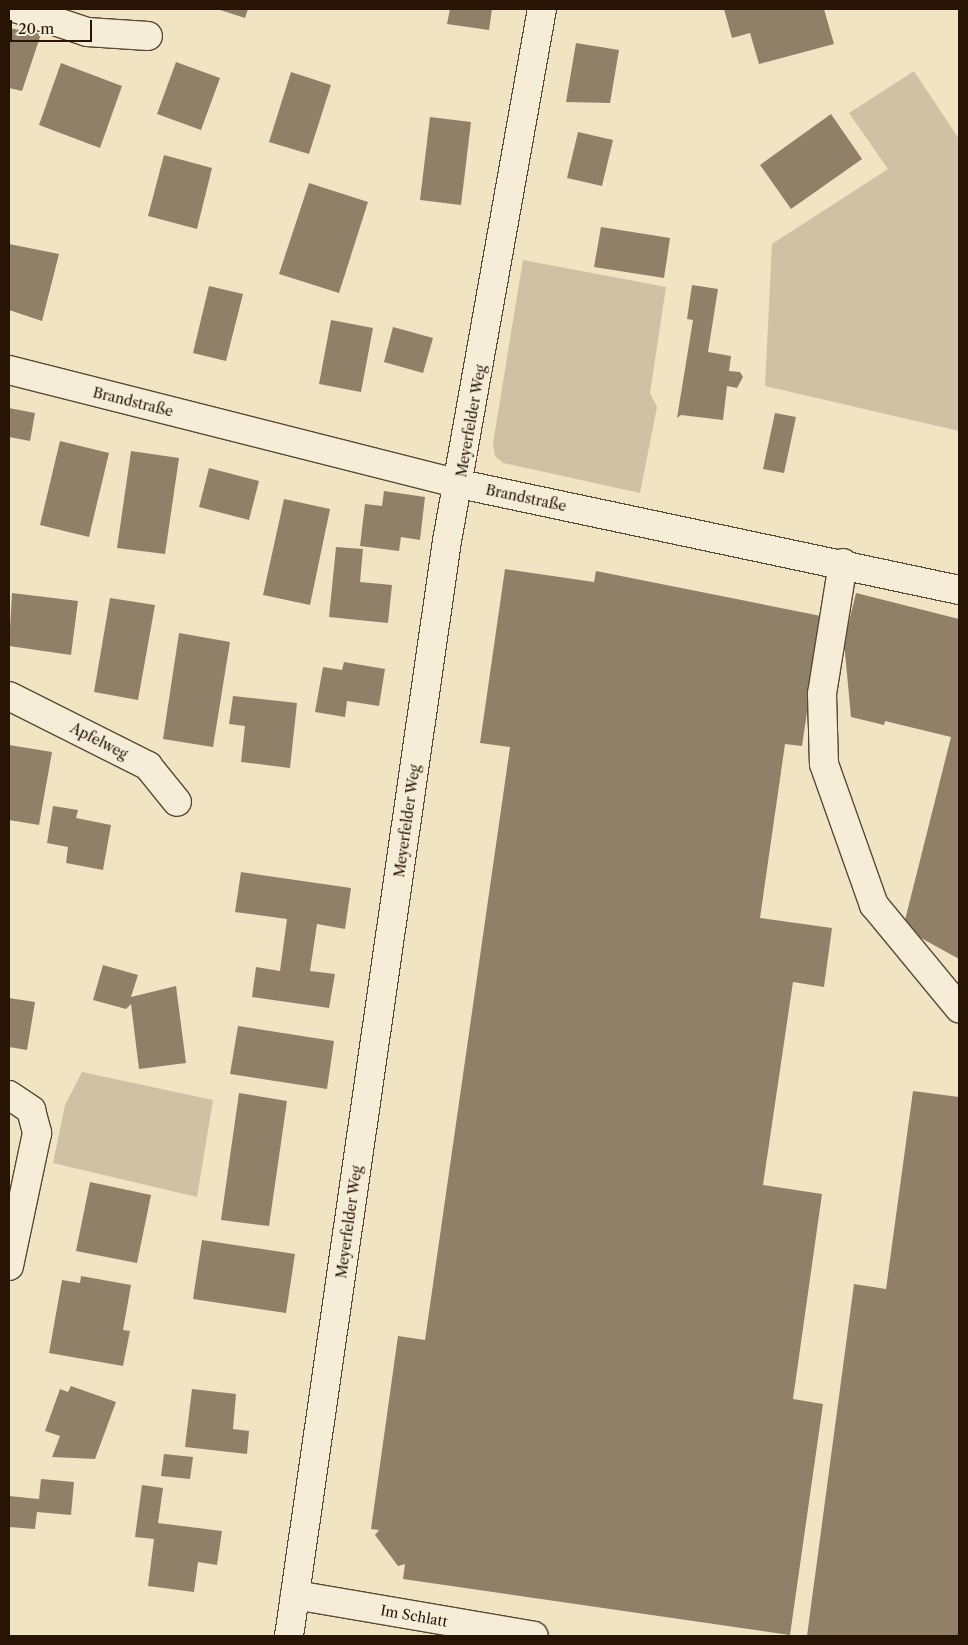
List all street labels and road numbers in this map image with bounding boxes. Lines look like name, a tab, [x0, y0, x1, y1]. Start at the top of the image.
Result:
street label: Meyerfelder Weg	[453, 363, 489, 479]
street label: Brandstraße	[91, 384, 175, 420]
street label: Brandstraße	[484, 481, 568, 515]
street label: Apfelweg	[68, 719, 130, 763]
street label: Meyerfelder Weg	[391, 763, 423, 879]
street label: Meyerfelder Weg	[333, 1164, 365, 1280]
street label: Im Schlatt	[379, 1602, 449, 1630]

